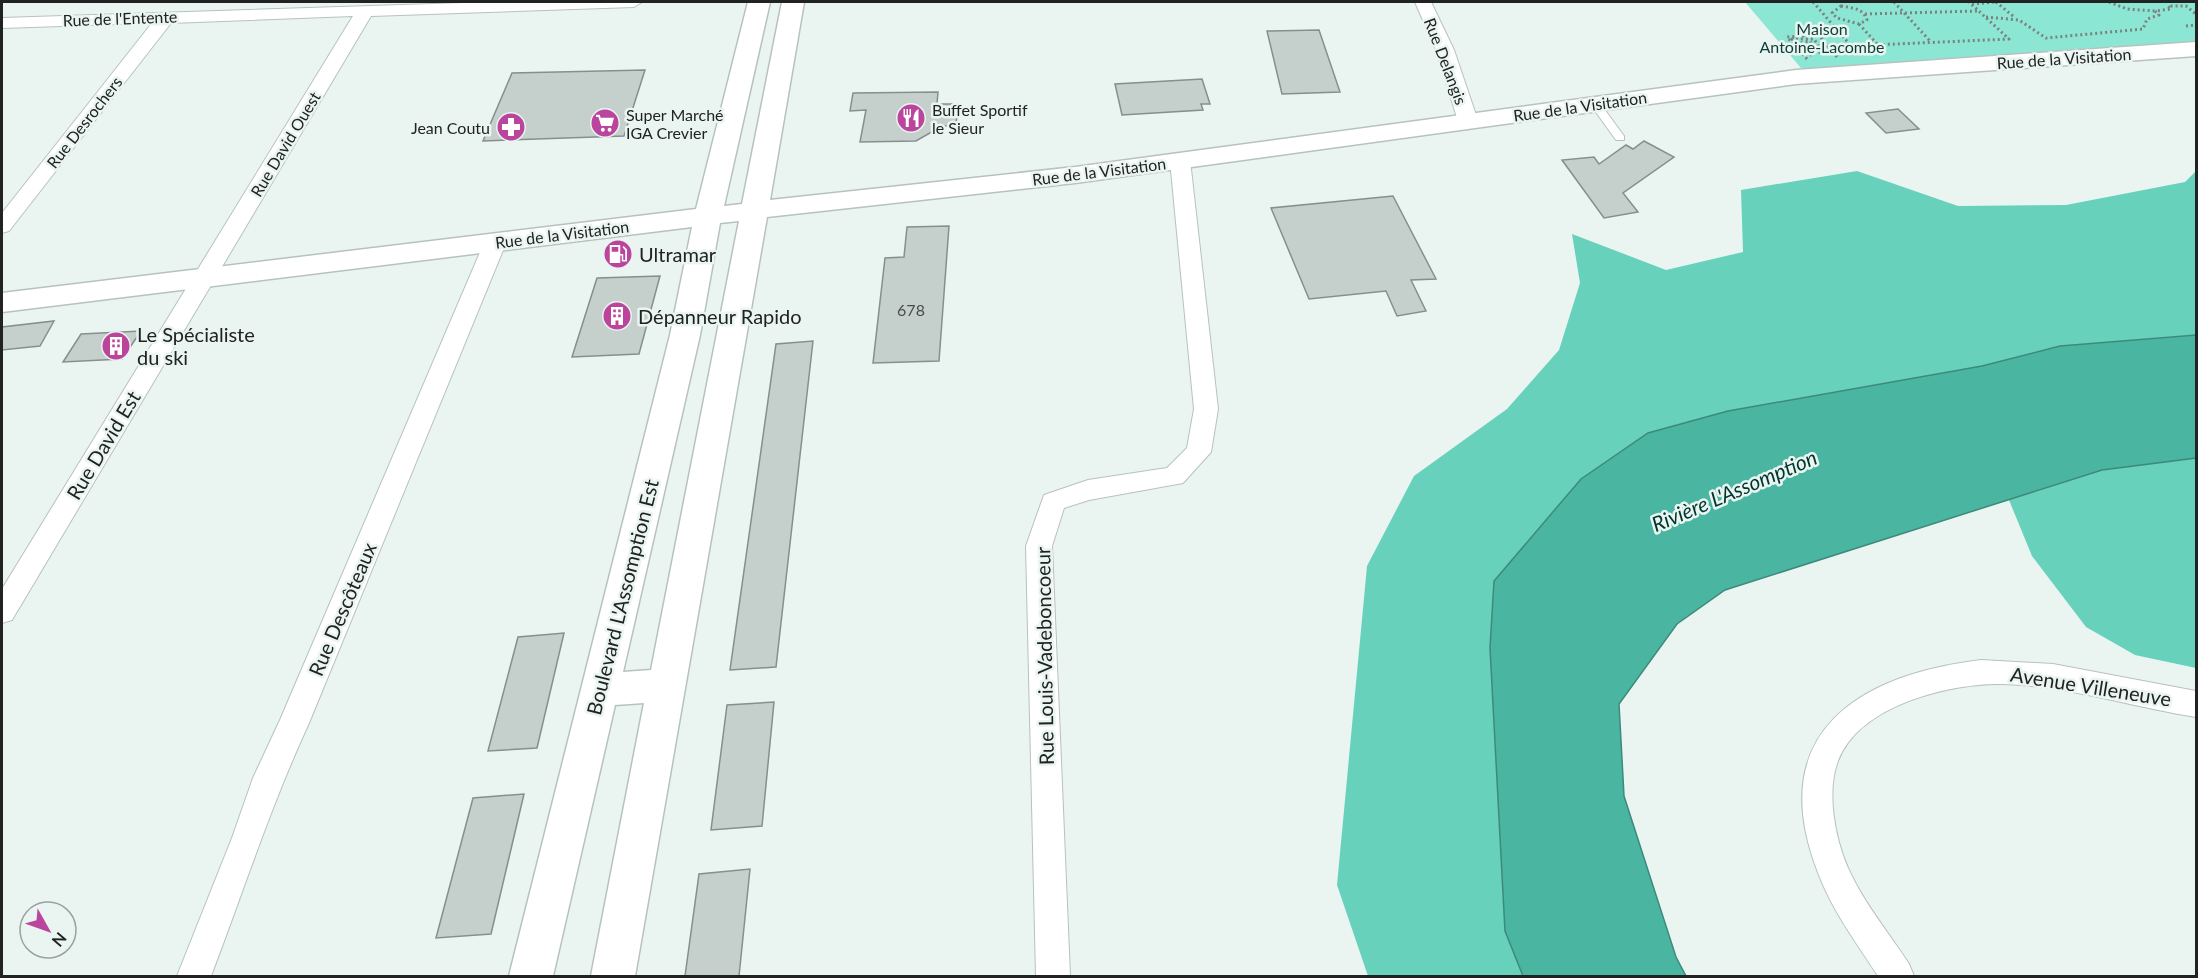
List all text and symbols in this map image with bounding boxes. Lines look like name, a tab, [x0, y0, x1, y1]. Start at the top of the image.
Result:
street label: Rue de l'Entente	[62, 7, 178, 29]
street label: Rue Delangis	[1421, 15, 1471, 107]
park label: Maison Antoine-Lacombe	[1760, 19, 1884, 56]
street label: Rue de la Visitation	[1996, 44, 2132, 72]
street label: Rue Desrochers	[42, 72, 126, 172]
street label: Rue de la Visitation	[1512, 87, 1648, 125]
street label: Rue David Ouest	[246, 88, 324, 200]
place label: Buffet Sportif le Sieur	[932, 100, 1028, 137]
restaurant icon: Buffet Sportif le Sieur	[895, 102, 927, 134]
place label: Super Marché IGA Crevier	[626, 105, 724, 142]
supermarket icon: Super Marché IGA Crevier	[589, 107, 621, 139]
pharmacy icon: Jean Coutu	[495, 111, 527, 143]
place label: Jean Coutu	[411, 118, 490, 137]
street label: Rue de la Visitation	[1031, 153, 1167, 189]
street label: Rue de la Visitation	[494, 216, 630, 252]
fuel station icon: Ultramar	[602, 238, 634, 270]
place label: Ultramar	[639, 242, 717, 266]
building icon: Dépanneur Rapido	[601, 300, 633, 332]
house number: 678	[897, 300, 925, 319]
place label: Dépanneur Rapido	[638, 304, 802, 328]
place label: Le Spécialiste du ski	[137, 322, 255, 369]
building icon: Le Spécialiste du ski	[100, 330, 132, 362]
street label: Rue David Est	[61, 386, 145, 504]
water label: Rivière L'Assomption	[1648, 444, 1820, 536]
street label: Boulevard L'Assomption Est	[581, 477, 663, 717]
street label: Rue Descôteaux	[303, 539, 381, 679]
street label: Rue Louis-Vadeboncoeur	[1030, 546, 1058, 765]
street label: Avenue Villeneuve	[2009, 661, 2173, 711]
north arrow	[18, 900, 78, 960]
text: N	[49, 929, 71, 951]

